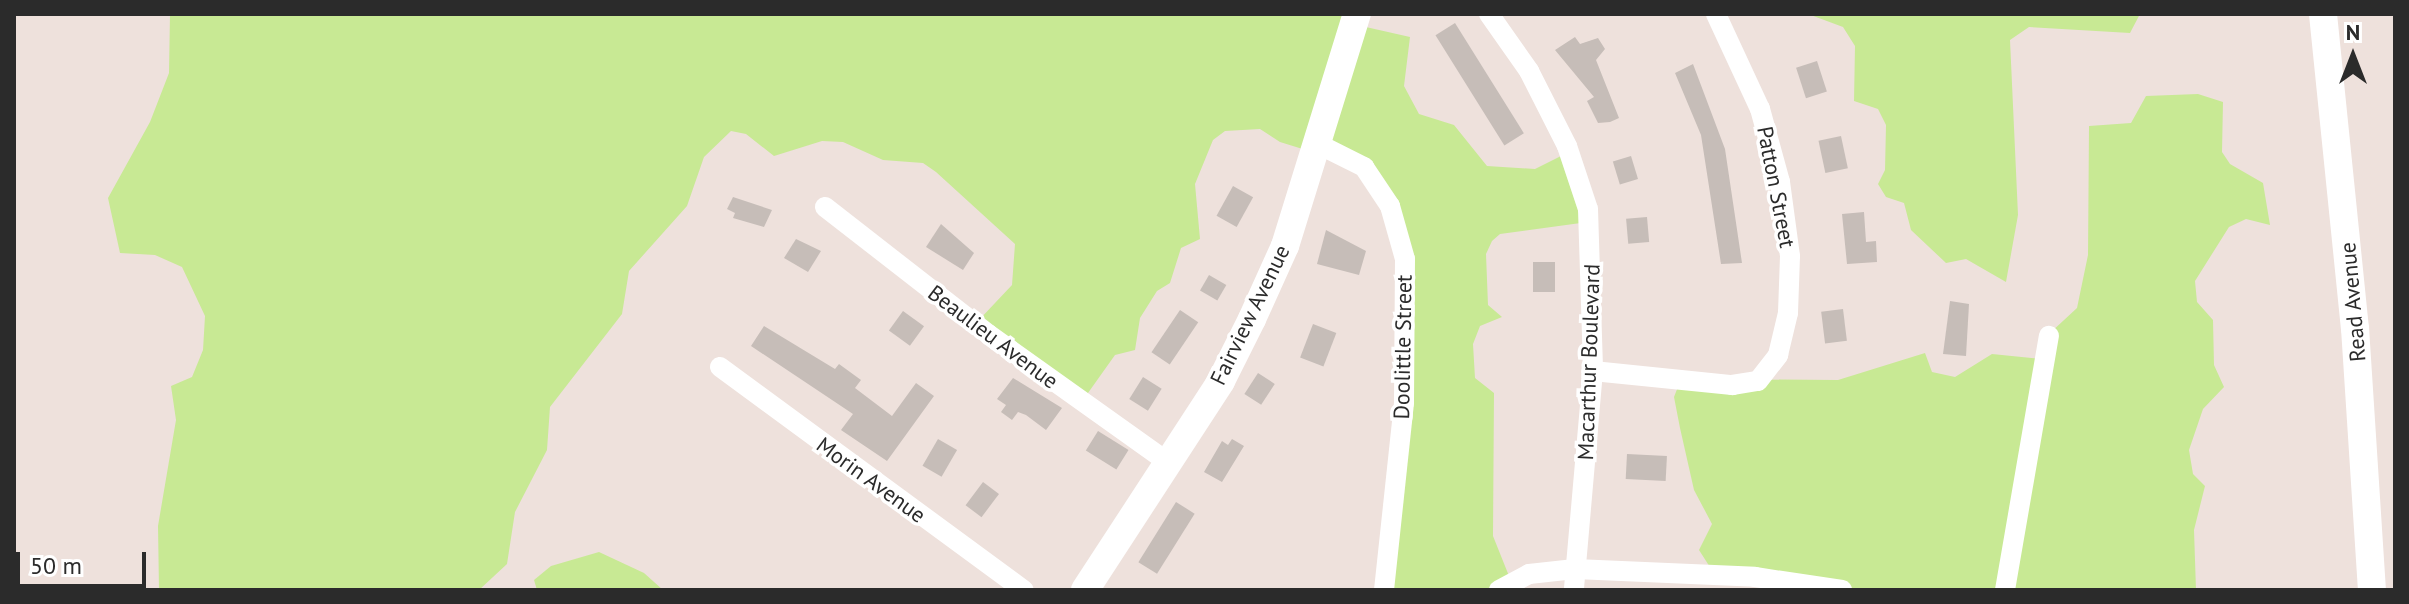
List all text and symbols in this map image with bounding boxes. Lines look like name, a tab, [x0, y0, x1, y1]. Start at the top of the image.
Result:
north arrow	[2313, 16, 2393, 96]
text: N	[2346, 18, 2360, 46]
street label: Patton Street	[1751, 124, 1801, 250]
street label: Fairview Avenue	[1204, 240, 1296, 390]
street label: Read Avenue	[2335, 241, 2371, 363]
street label: Macarthur Boulevard	[1572, 263, 1606, 461]
street label: Doolittle Street	[1389, 274, 1417, 420]
street label: Beaulieu Avenue	[922, 279, 1064, 395]
street label: Morin Avenue	[811, 431, 931, 529]
scale bar	[20, 536, 150, 586]
text: 50 m	[30, 550, 82, 581]

